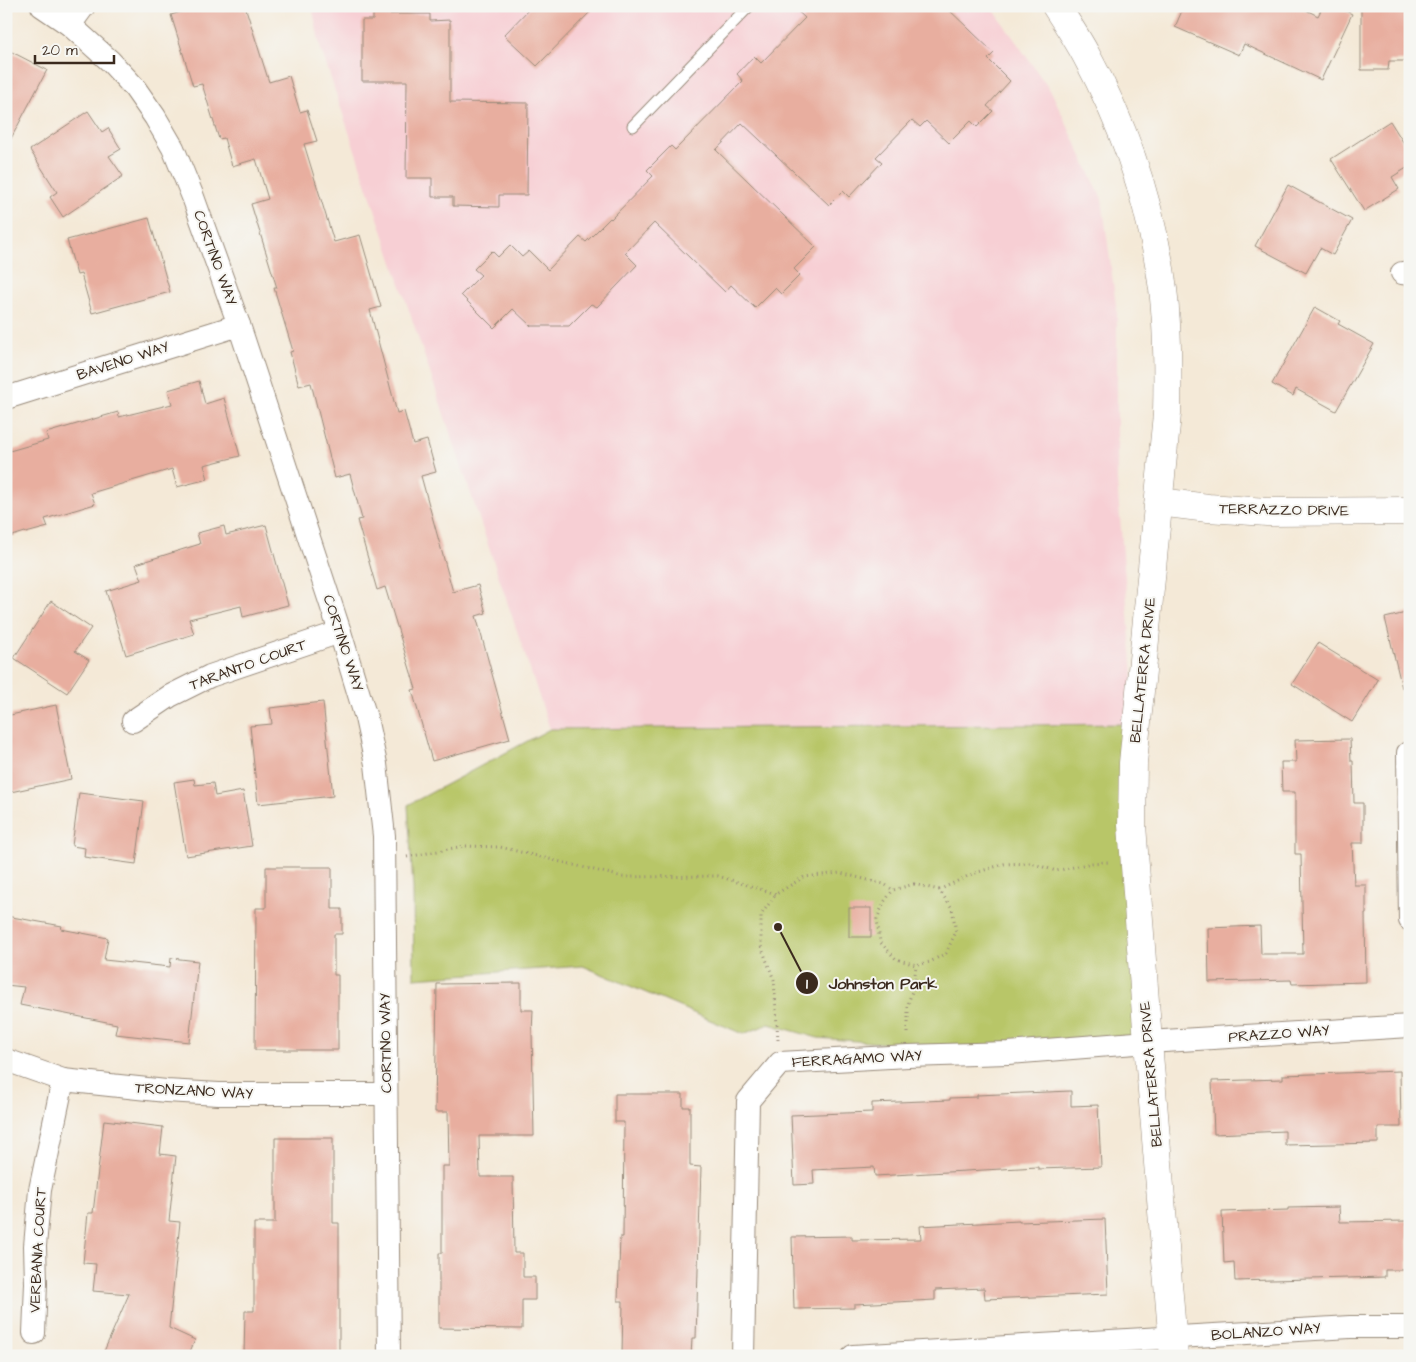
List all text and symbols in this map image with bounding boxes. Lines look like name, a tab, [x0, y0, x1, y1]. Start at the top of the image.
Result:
scale bar	[35, 32, 114, 64]
text: 20 m	[42, 40, 78, 61]
street label: CORTINO WAY	[188, 207, 242, 309]
street label: BAVENO WAY	[74, 336, 172, 386]
street label: TERRAZZO DRIVE	[1219, 498, 1349, 522]
street label: CORTINO WAY	[318, 592, 368, 694]
street label: BELLATERRA DRIVE	[1125, 596, 1161, 744]
street label: TARANTO COURT	[187, 634, 310, 696]
callout: Johnston Park	[794, 968, 947, 999]
text: Johnston Park	[828, 973, 937, 995]
text: 1	[806, 974, 808, 995]
street label: CORTINO WAY	[375, 993, 397, 1093]
street label: BELLATERRA DRIVE	[1134, 1000, 1168, 1148]
street label: PRAZZO WAY	[1228, 1020, 1330, 1048]
street label: FERRAGAMO WAY	[791, 1045, 923, 1073]
street label: TRONZANO WAY	[135, 1077, 253, 1105]
street label: VERBANIA COURT	[24, 1186, 52, 1313]
street label: BOLANZO WAY	[1211, 1318, 1321, 1346]

